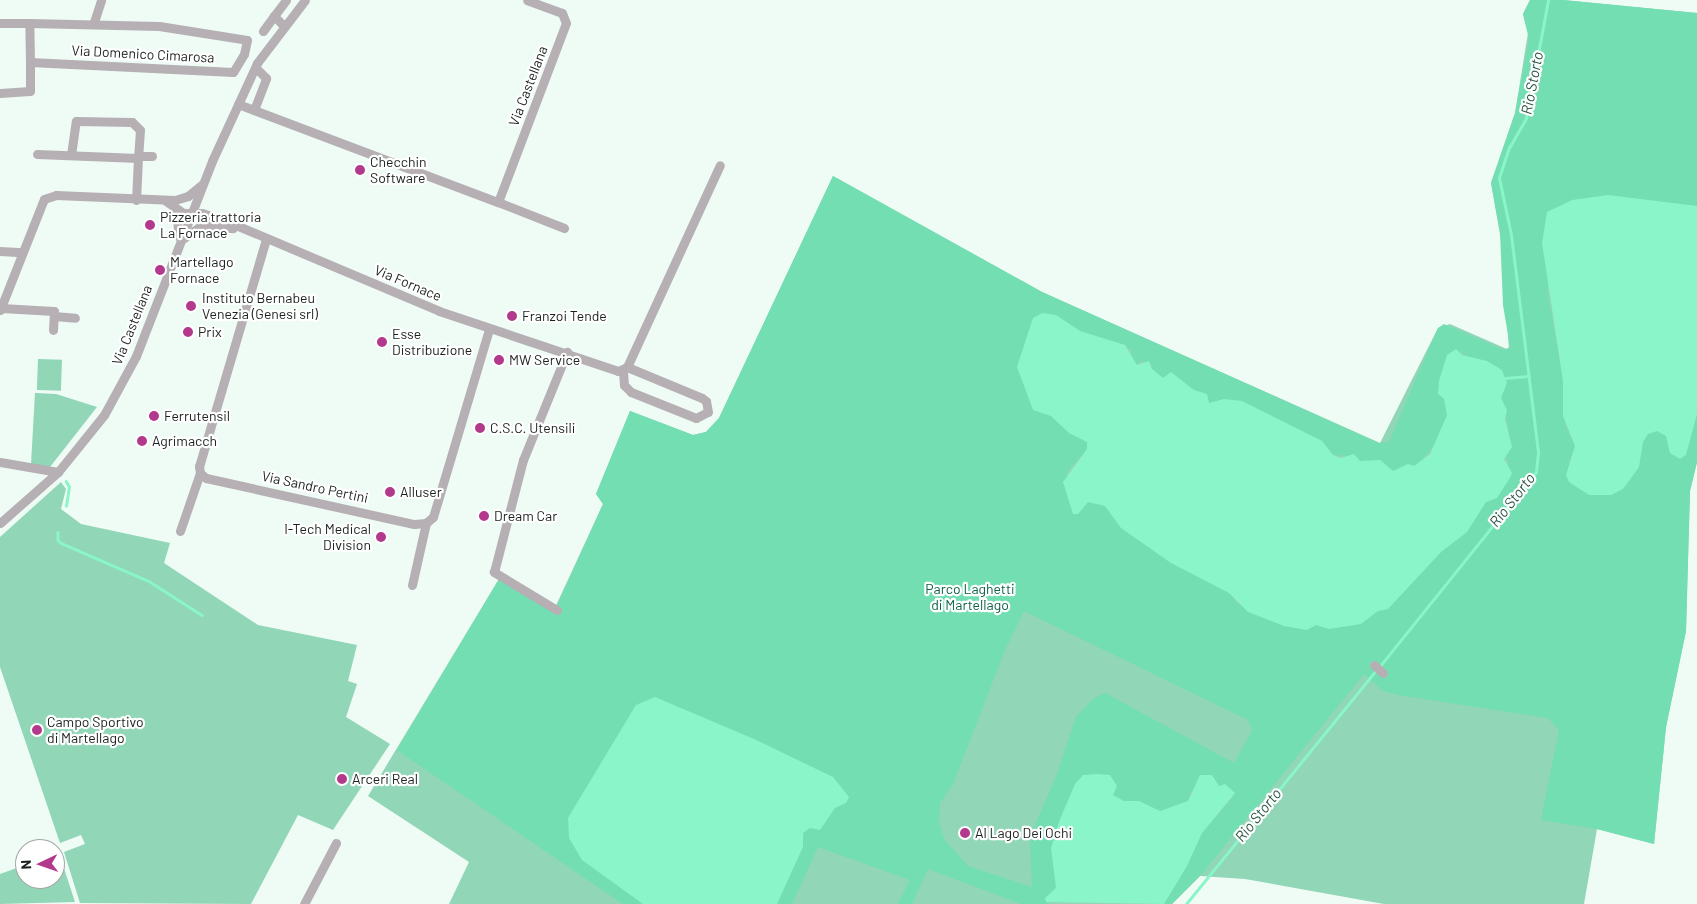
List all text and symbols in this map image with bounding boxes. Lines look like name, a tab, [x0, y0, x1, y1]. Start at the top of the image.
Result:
street label: Via Domenico Cimarosa	[71, 42, 215, 66]
street label: Via Castellana	[505, 43, 551, 129]
water label: Rio Storto	[1517, 50, 1547, 116]
place label: Checchin Software	[370, 154, 427, 186]
marker: Checchin Software	[354, 164, 366, 176]
place label: Pizzeria trattoria La Fornace	[160, 209, 261, 242]
marker: Pizzeria trattoria La Fornace	[144, 219, 156, 231]
place label: Martellago Fornace	[170, 254, 234, 286]
street label: Via Fornace	[372, 261, 444, 305]
marker: Martellago Fornace	[154, 264, 166, 276]
street label: Via Castellana	[108, 283, 156, 367]
place label: Instituto Bernabeu Venezia (Genesi srl)	[202, 290, 318, 322]
marker: Instituto Bernabeu Venezia (Genesi srl)	[184, 299, 198, 313]
place label: Franzoi Tende	[522, 308, 607, 324]
marker: Franzoi Tende	[506, 310, 518, 322]
place label: Prix	[198, 324, 222, 340]
marker: Prix	[182, 326, 194, 338]
place label: Esse Distribuzione	[392, 326, 472, 358]
marker: Esse Distribuzione	[376, 336, 388, 348]
place label: MW Service	[509, 352, 580, 368]
marker: MW Service	[493, 354, 505, 366]
place label: Ferrutensil	[164, 408, 230, 424]
marker: Ferrutensil	[148, 410, 160, 422]
place label: C.S.C. Utensili	[490, 420, 575, 436]
marker: C.S.C. Utensili	[474, 422, 486, 434]
place label: Agrimacch	[152, 433, 217, 449]
marker: Agrimacch	[136, 435, 148, 447]
street label: Via Sandro Pertini	[260, 468, 370, 506]
water label: Rio Storto	[1485, 469, 1539, 531]
place label: Alluser	[400, 484, 442, 500]
marker: Alluser	[384, 486, 396, 498]
place label: Dream Car	[494, 508, 557, 524]
marker: Dream Car	[478, 510, 490, 522]
place label: I-Tech Medical Division	[284, 521, 371, 554]
marker: I-Tech Medical Division	[375, 531, 387, 543]
park label: Parco Laghetti di Martellago	[925, 581, 1015, 614]
place label: Campo Sportivo di Martellago	[47, 714, 144, 746]
marker: Campo Sportivo di Martellago	[31, 724, 43, 736]
place label: Arceri Real	[352, 771, 418, 787]
marker: Arceri Real	[336, 773, 348, 785]
water label: Rio Storto	[1231, 785, 1285, 845]
place label: Al Lago Dei Ochi	[975, 825, 1072, 841]
marker: Al Lago Dei Ochi	[959, 827, 971, 839]
north arrow	[15, 839, 65, 889]
text: N	[17, 860, 34, 870]

